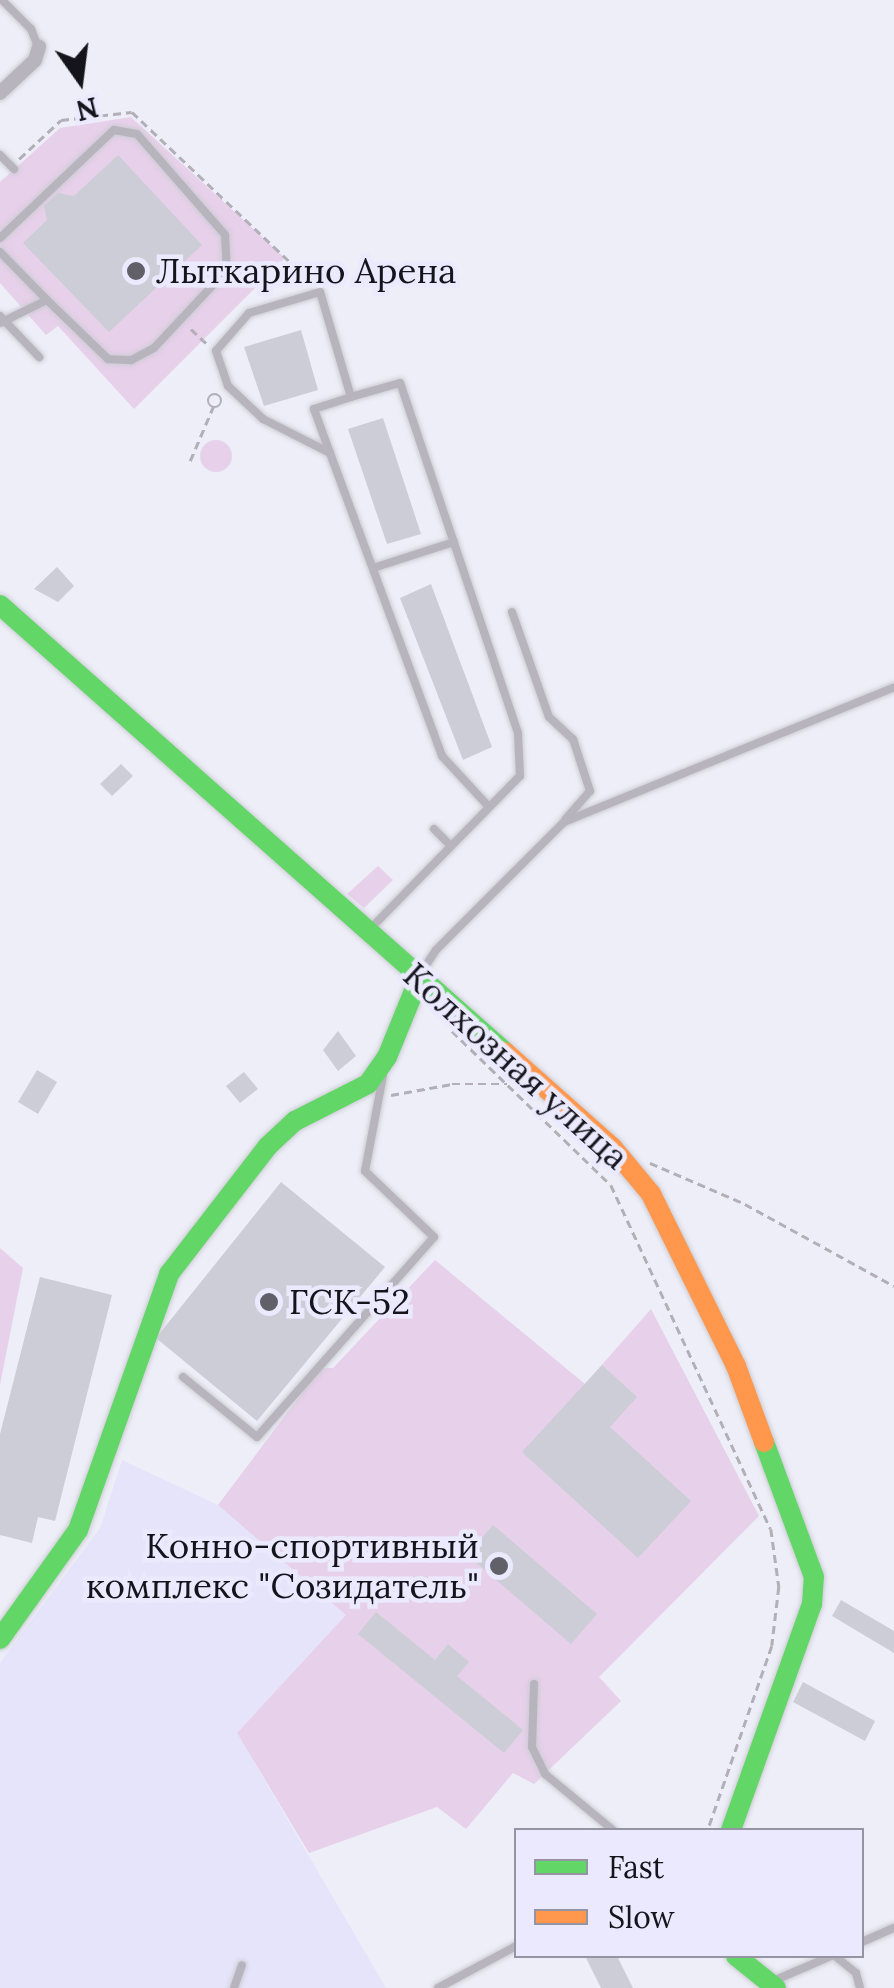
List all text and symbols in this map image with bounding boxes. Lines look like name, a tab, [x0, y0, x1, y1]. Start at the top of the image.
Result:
north arrow	[30, 30, 130, 130]
text: N	[72, 89, 102, 129]
place label: Лыткарино Арена	[156, 250, 456, 292]
marker: Лыткарино Арена	[125, 260, 147, 282]
street label: Колхозная улица	[395, 954, 637, 1178]
place label: ГСК-52	[289, 1281, 410, 1323]
marker: ГСК-52	[258, 1291, 280, 1313]
place label: Конно-спортивный комплекс "Созидатель"	[86, 1525, 479, 1607]
marker: Конно-спортивный комплекс "Созидатель"	[488, 1555, 510, 1577]
legend	[514, 1828, 864, 1958]
text: Fast	[608, 1848, 664, 1886]
text: Slow	[608, 1898, 674, 1936]

